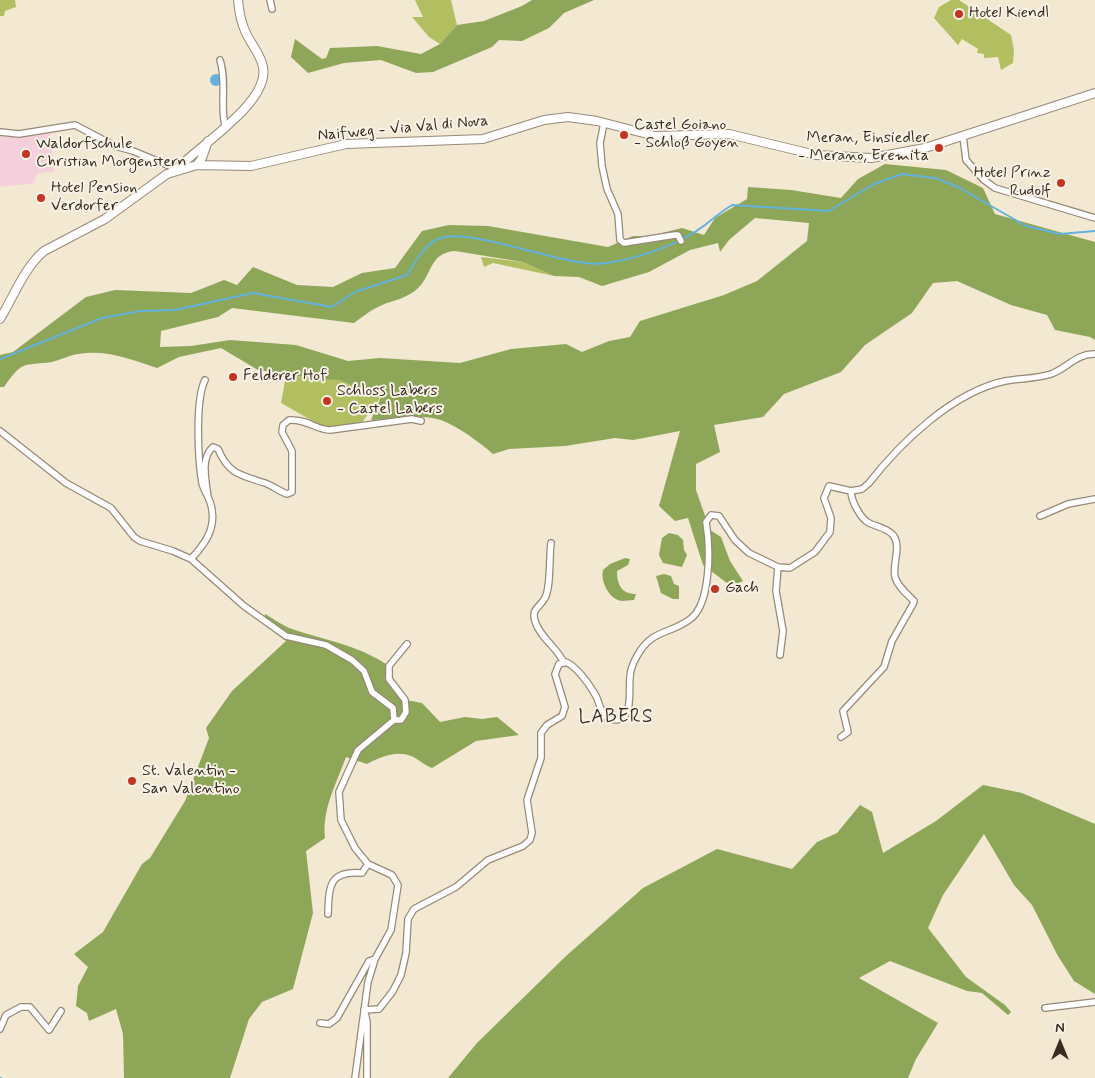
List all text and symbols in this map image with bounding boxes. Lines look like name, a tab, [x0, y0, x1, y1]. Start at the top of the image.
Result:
place label: Hotel Kiendl	[969, 4, 1049, 24]
marker: Hotel Kiendl	[953, 8, 965, 20]
street label: Naifweg - Via Val di Nova	[317, 112, 489, 146]
place label: Castel Goiano - Schloß Goyen	[634, 116, 739, 154]
marker: Castel Goiano - Schloß Goyen	[618, 129, 630, 141]
place label: Meran, Einsiedler - Merano, Eremita	[798, 129, 929, 167]
place label: Waldorfschule Christian Morgenstern	[36, 135, 187, 173]
marker: Meran, Einsiedler - Merano, Eremita	[933, 142, 945, 154]
marker: Waldorfschule Christian Morgenstern	[20, 148, 32, 160]
place label: Hotel Prinz Rudolf	[974, 164, 1051, 202]
marker: Hotel Prinz Rudolf	[1055, 177, 1067, 189]
place label: Hotel Pension Verdorfer	[51, 179, 137, 217]
marker: Hotel Pension Verdorfer	[35, 192, 47, 204]
place label: Felderer Hof	[243, 367, 327, 387]
marker: Felderer Hof	[227, 371, 239, 383]
place label: Schloss Labers - Castel Labers	[337, 382, 443, 420]
marker: Schloss Labers - Castel Labers	[321, 395, 333, 407]
place label: Gach	[725, 579, 759, 599]
marker: Gach	[709, 583, 721, 595]
district label: LABERS	[576, 707, 656, 729]
place label: St. Valentin - San Valentino	[142, 762, 239, 800]
marker: St. Valentin - San Valentino	[126, 775, 138, 787]
north arrow	[1035, 1018, 1085, 1068]
text: N	[1055, 1019, 1065, 1037]

